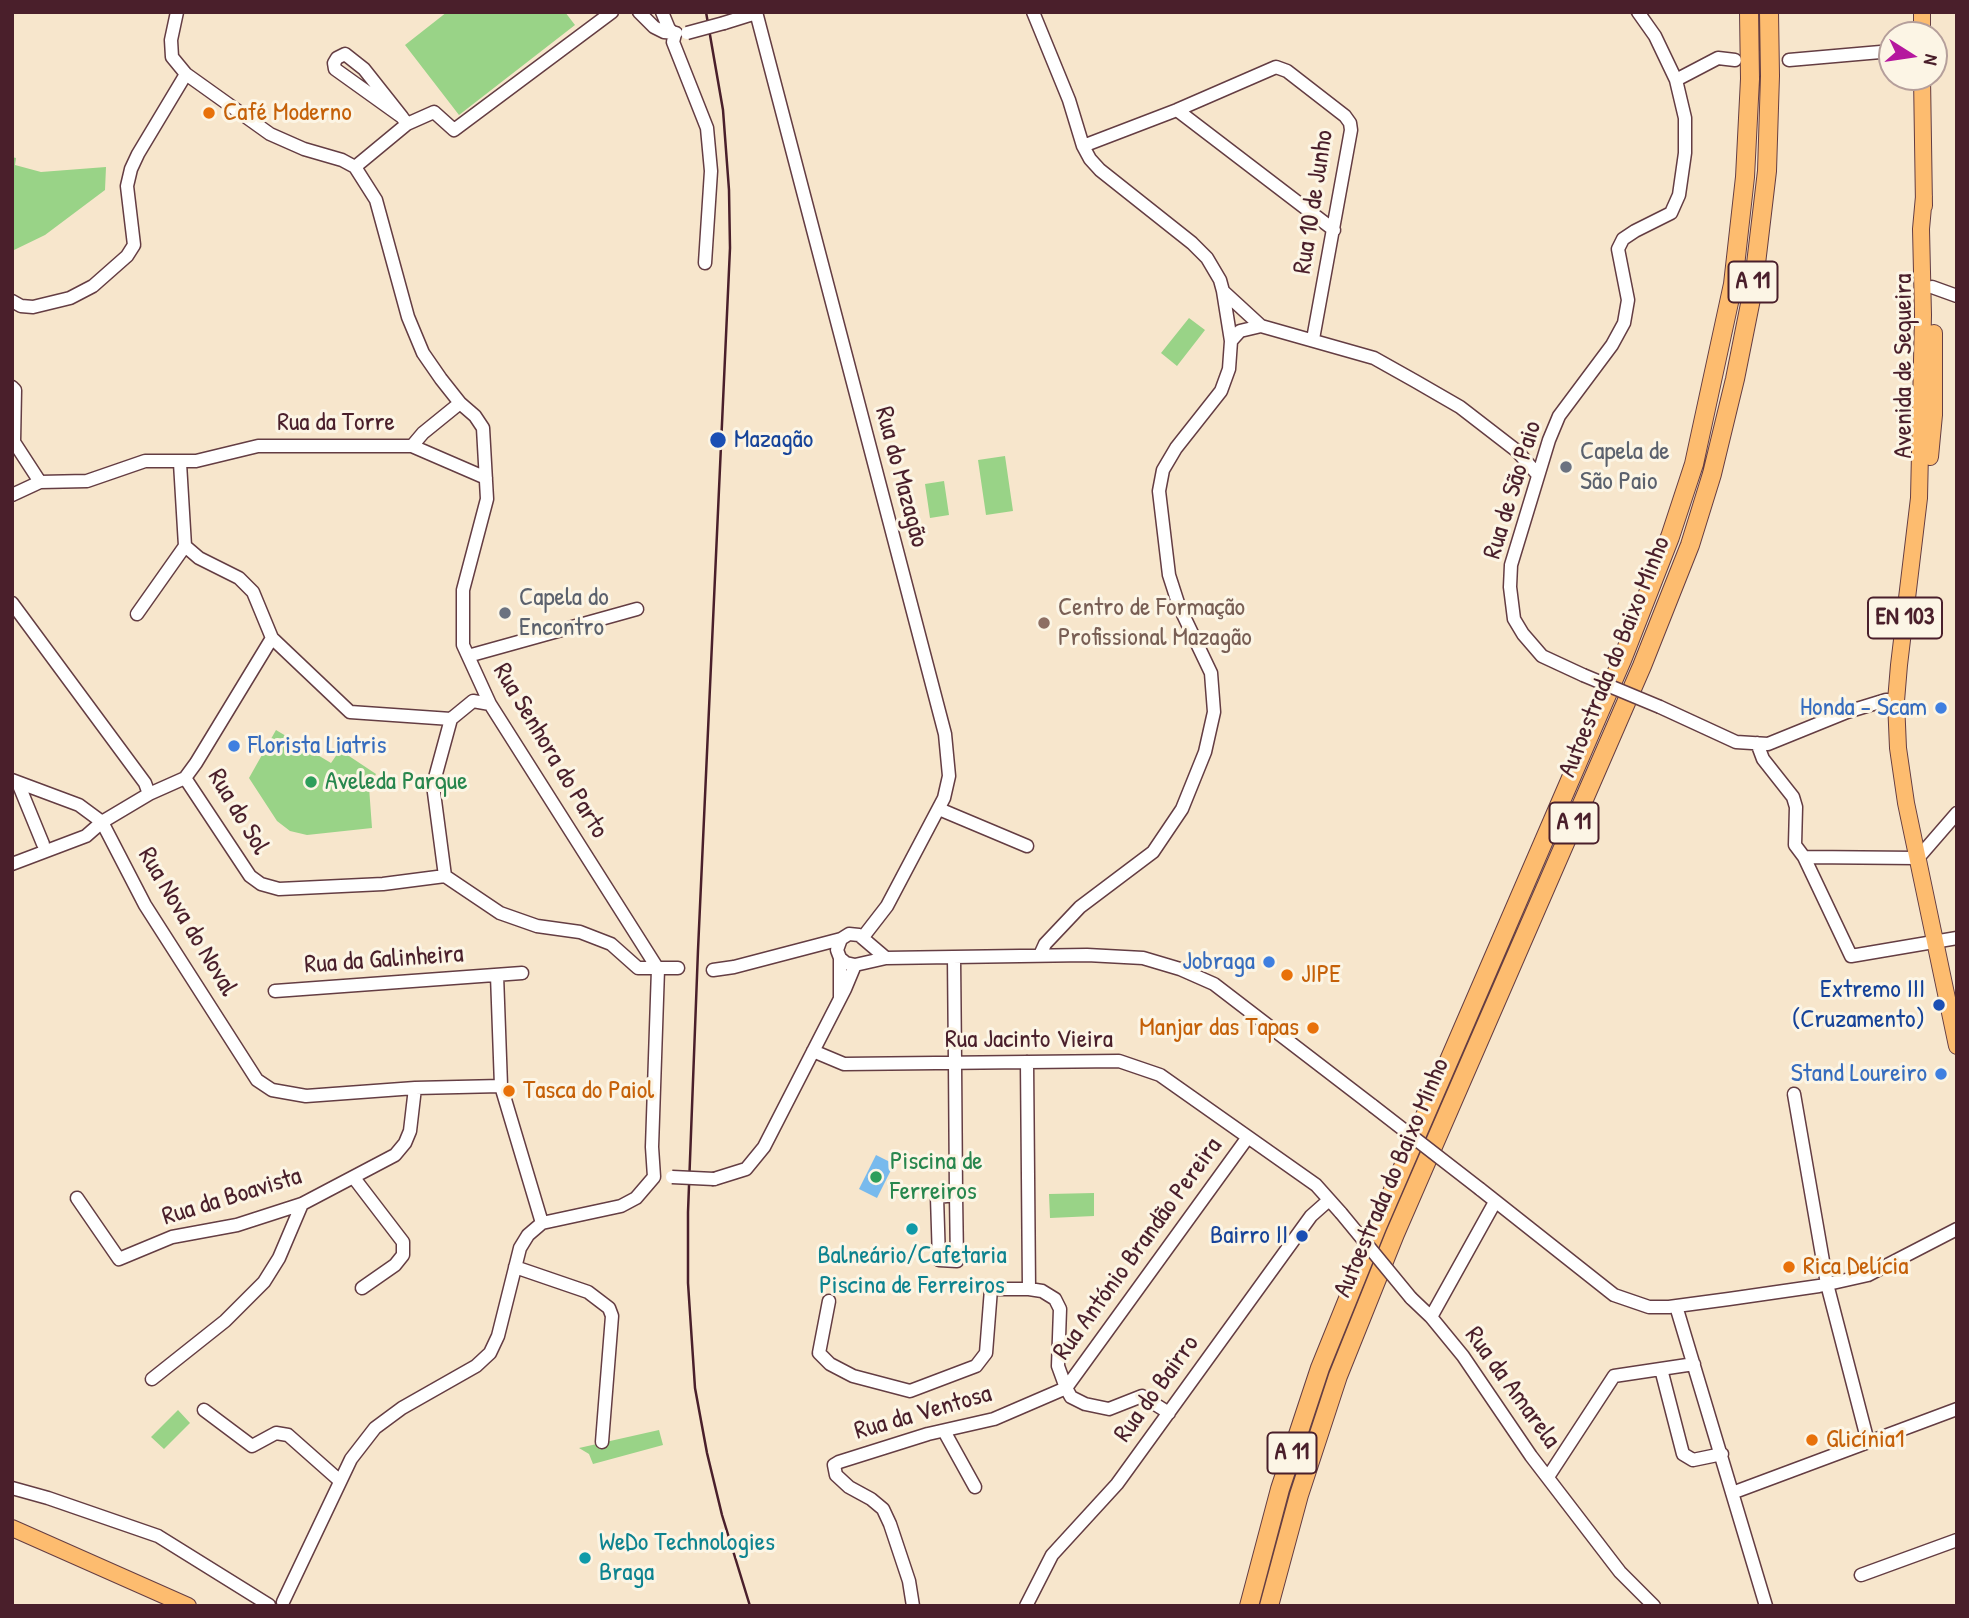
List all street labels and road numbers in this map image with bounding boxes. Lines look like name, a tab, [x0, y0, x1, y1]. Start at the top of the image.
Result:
street label: Rua 10 de Junho	[1287, 128, 1341, 276]
road number: A 11	[1728, 262, 1778, 302]
street label: Avenida de Sequeira	[1888, 274, 1920, 458]
street label: Rua do Mazagão	[867, 403, 935, 551]
street label: Rua da Torre	[277, 407, 395, 439]
street label: Rua de São Paio	[1477, 417, 1549, 563]
street label: Autoestrada do Baixo Minho	[1552, 532, 1678, 782]
road number: EN 103	[1868, 598, 1942, 638]
street label: Rua Senhora do Parto	[485, 658, 615, 844]
street label: Rua do Sol	[200, 764, 276, 860]
road number: A 11	[1550, 802, 1598, 844]
street label: Rua Nova do Noval	[130, 842, 244, 1002]
street label: Rua da Galinheira	[304, 939, 464, 981]
street label: Rua Jacinto Vieira	[945, 1024, 1113, 1056]
street label: Autoestrada do Baixo Minho	[1327, 1054, 1457, 1302]
street label: Rua António Brandão Pereira	[1047, 1132, 1229, 1366]
street label: Rua da Boavista	[159, 1161, 305, 1233]
street label: Rua da Amarela	[1457, 1321, 1567, 1455]
street label: Rua do Bairro	[1108, 1329, 1206, 1449]
street label: Rua da Ventosa	[851, 1379, 995, 1447]
road number: A 11	[1268, 1433, 1316, 1474]

